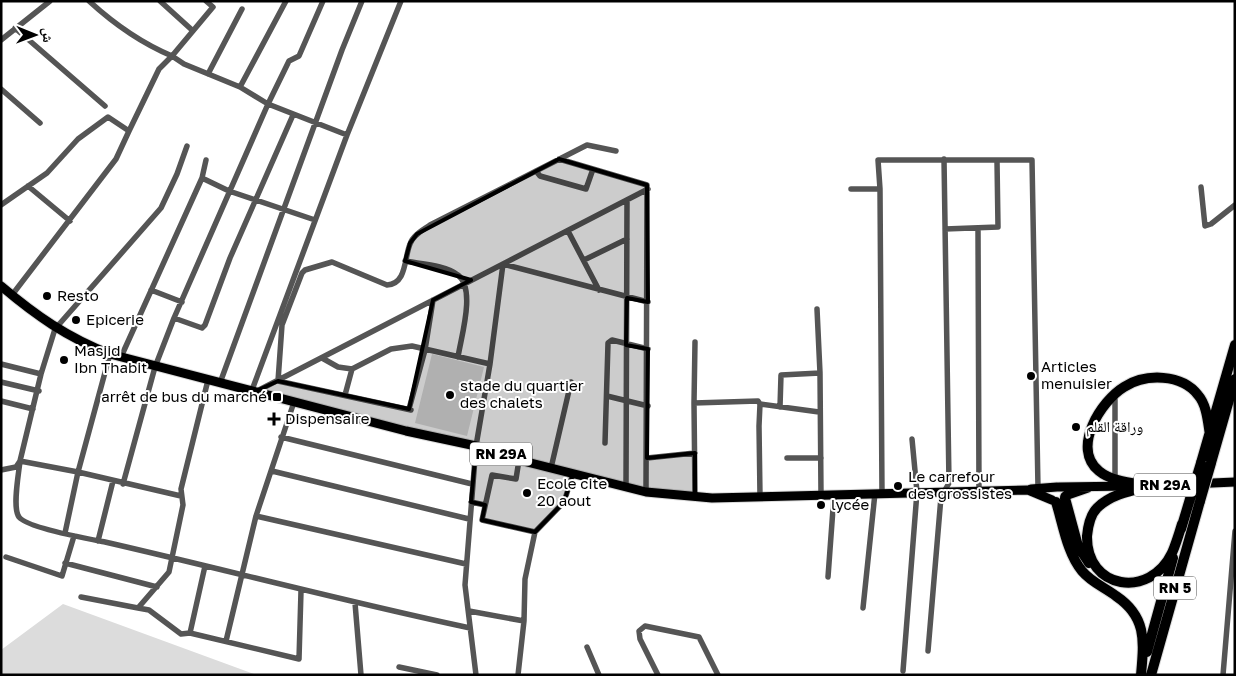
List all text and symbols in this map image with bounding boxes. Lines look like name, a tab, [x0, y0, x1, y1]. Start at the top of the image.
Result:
north arrow	[10, 10, 60, 60]
text: ش	[39, 28, 57, 43]
place label: Resto	[57, 286, 99, 304]
marker: Resto	[41, 290, 53, 302]
place label: Epicerie	[86, 310, 144, 328]
marker: Epicerie	[70, 314, 82, 326]
place label: Masjid Ibn Thabit	[74, 341, 147, 376]
marker: Masjid Ibn Thabit	[58, 354, 70, 366]
place label: Articles menuisier	[1041, 357, 1112, 392]
marker: Articles menuisier	[1025, 370, 1037, 382]
place label: stade du quartier des chalets	[460, 376, 584, 411]
place label: arrêt de bus du marché	[101, 387, 267, 405]
marker: stade du quartier des chalets	[444, 389, 456, 401]
marker: arrêt de bus du marché	[271, 391, 283, 403]
place label: Dispensaire	[285, 409, 370, 427]
marker: Dispensaire	[267, 412, 281, 426]
place label: وراقة القلم	[1086, 417, 1143, 437]
marker: وراقة القلم	[1070, 421, 1082, 433]
road number: RN 29A	[470, 442, 532, 466]
place label: Le carrefour des grossistes	[908, 467, 1012, 502]
place label: Ecole cite 20 aout	[537, 474, 607, 509]
road number: RN 29A	[1134, 474, 1196, 496]
marker: Le carrefour des grossistes	[892, 480, 904, 492]
marker: Ecole cite 20 aout	[521, 487, 533, 499]
place label: lycée	[831, 495, 869, 513]
marker: lycée	[815, 499, 827, 511]
road number: RN 5	[1154, 576, 1196, 600]

